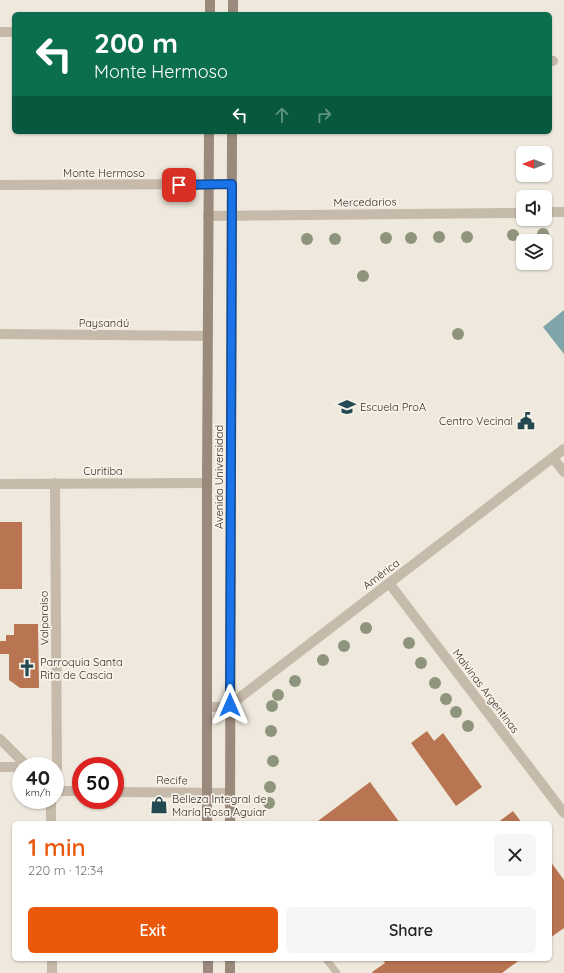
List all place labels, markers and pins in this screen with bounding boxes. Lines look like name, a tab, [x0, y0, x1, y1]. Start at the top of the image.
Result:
pin	[162, 168, 196, 202]
school or university icon: Escuela ProA	[337, 397, 357, 417]
place label: Escuela ProA	[360, 400, 426, 414]
public building icon: Centro Vecinal	[516, 411, 536, 431]
place label: Centro Vecinal	[439, 414, 513, 428]
place label: Parroquia Santa Rita de Cascia	[40, 655, 123, 682]
church icon: Parroquia Santa Rita de Cascia	[17, 658, 37, 678]
place label: Belleza Integral de María Rosa Aguiar	[172, 792, 267, 819]
shop icon: Belleza Integral de María Rosa Aguiar	[149, 795, 169, 815]

